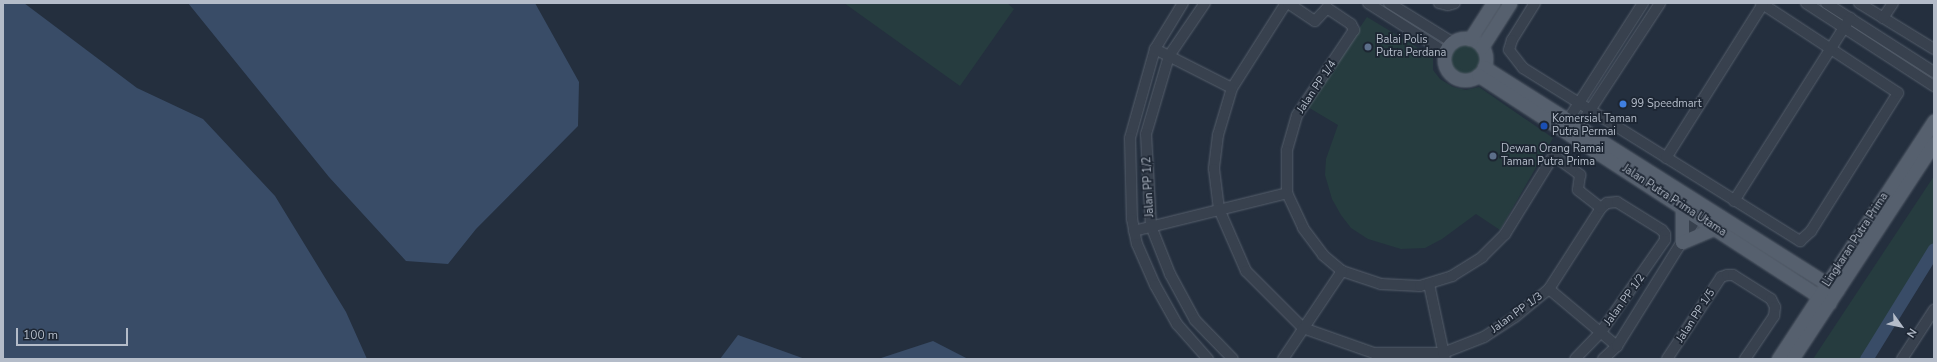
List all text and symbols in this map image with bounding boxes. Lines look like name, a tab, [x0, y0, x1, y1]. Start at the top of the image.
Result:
place label: Balai Polis Putra Perdana	[1376, 34, 1446, 60]
marker: Balai Polis Putra Perdana	[1363, 42, 1373, 52]
street label: Jalan PP 1/4	[1295, 58, 1339, 116]
place label: 99 Speedmart	[1631, 97, 1702, 111]
marker: 99 Speedmart	[1618, 99, 1628, 109]
place label: Komersial Taman Putra Permai	[1552, 113, 1637, 139]
marker: Komersial Taman Putra Permai	[1539, 121, 1549, 131]
place label: Dewan Orang Ramai Taman Putra Prima	[1501, 143, 1604, 169]
marker: Dewan Orang Ramai Taman Putra Prima	[1488, 151, 1498, 161]
street label: Jalan PP 1/2	[1141, 156, 1157, 218]
street label: Jalan Putra Prima Utama	[1620, 162, 1728, 240]
street label: Lingkaran Putra Prima	[1821, 191, 1891, 289]
street label: Jalan PP 1/2	[1602, 272, 1648, 328]
street label: Jalan PP 1/5	[1674, 287, 1718, 345]
street label: Jalan PP 1/3	[1489, 290, 1545, 336]
north arrow	[1881, 306, 1921, 346]
scale bar	[18, 320, 130, 346]
text: N	[1903, 325, 1920, 340]
text: 100 m	[23, 327, 58, 343]

